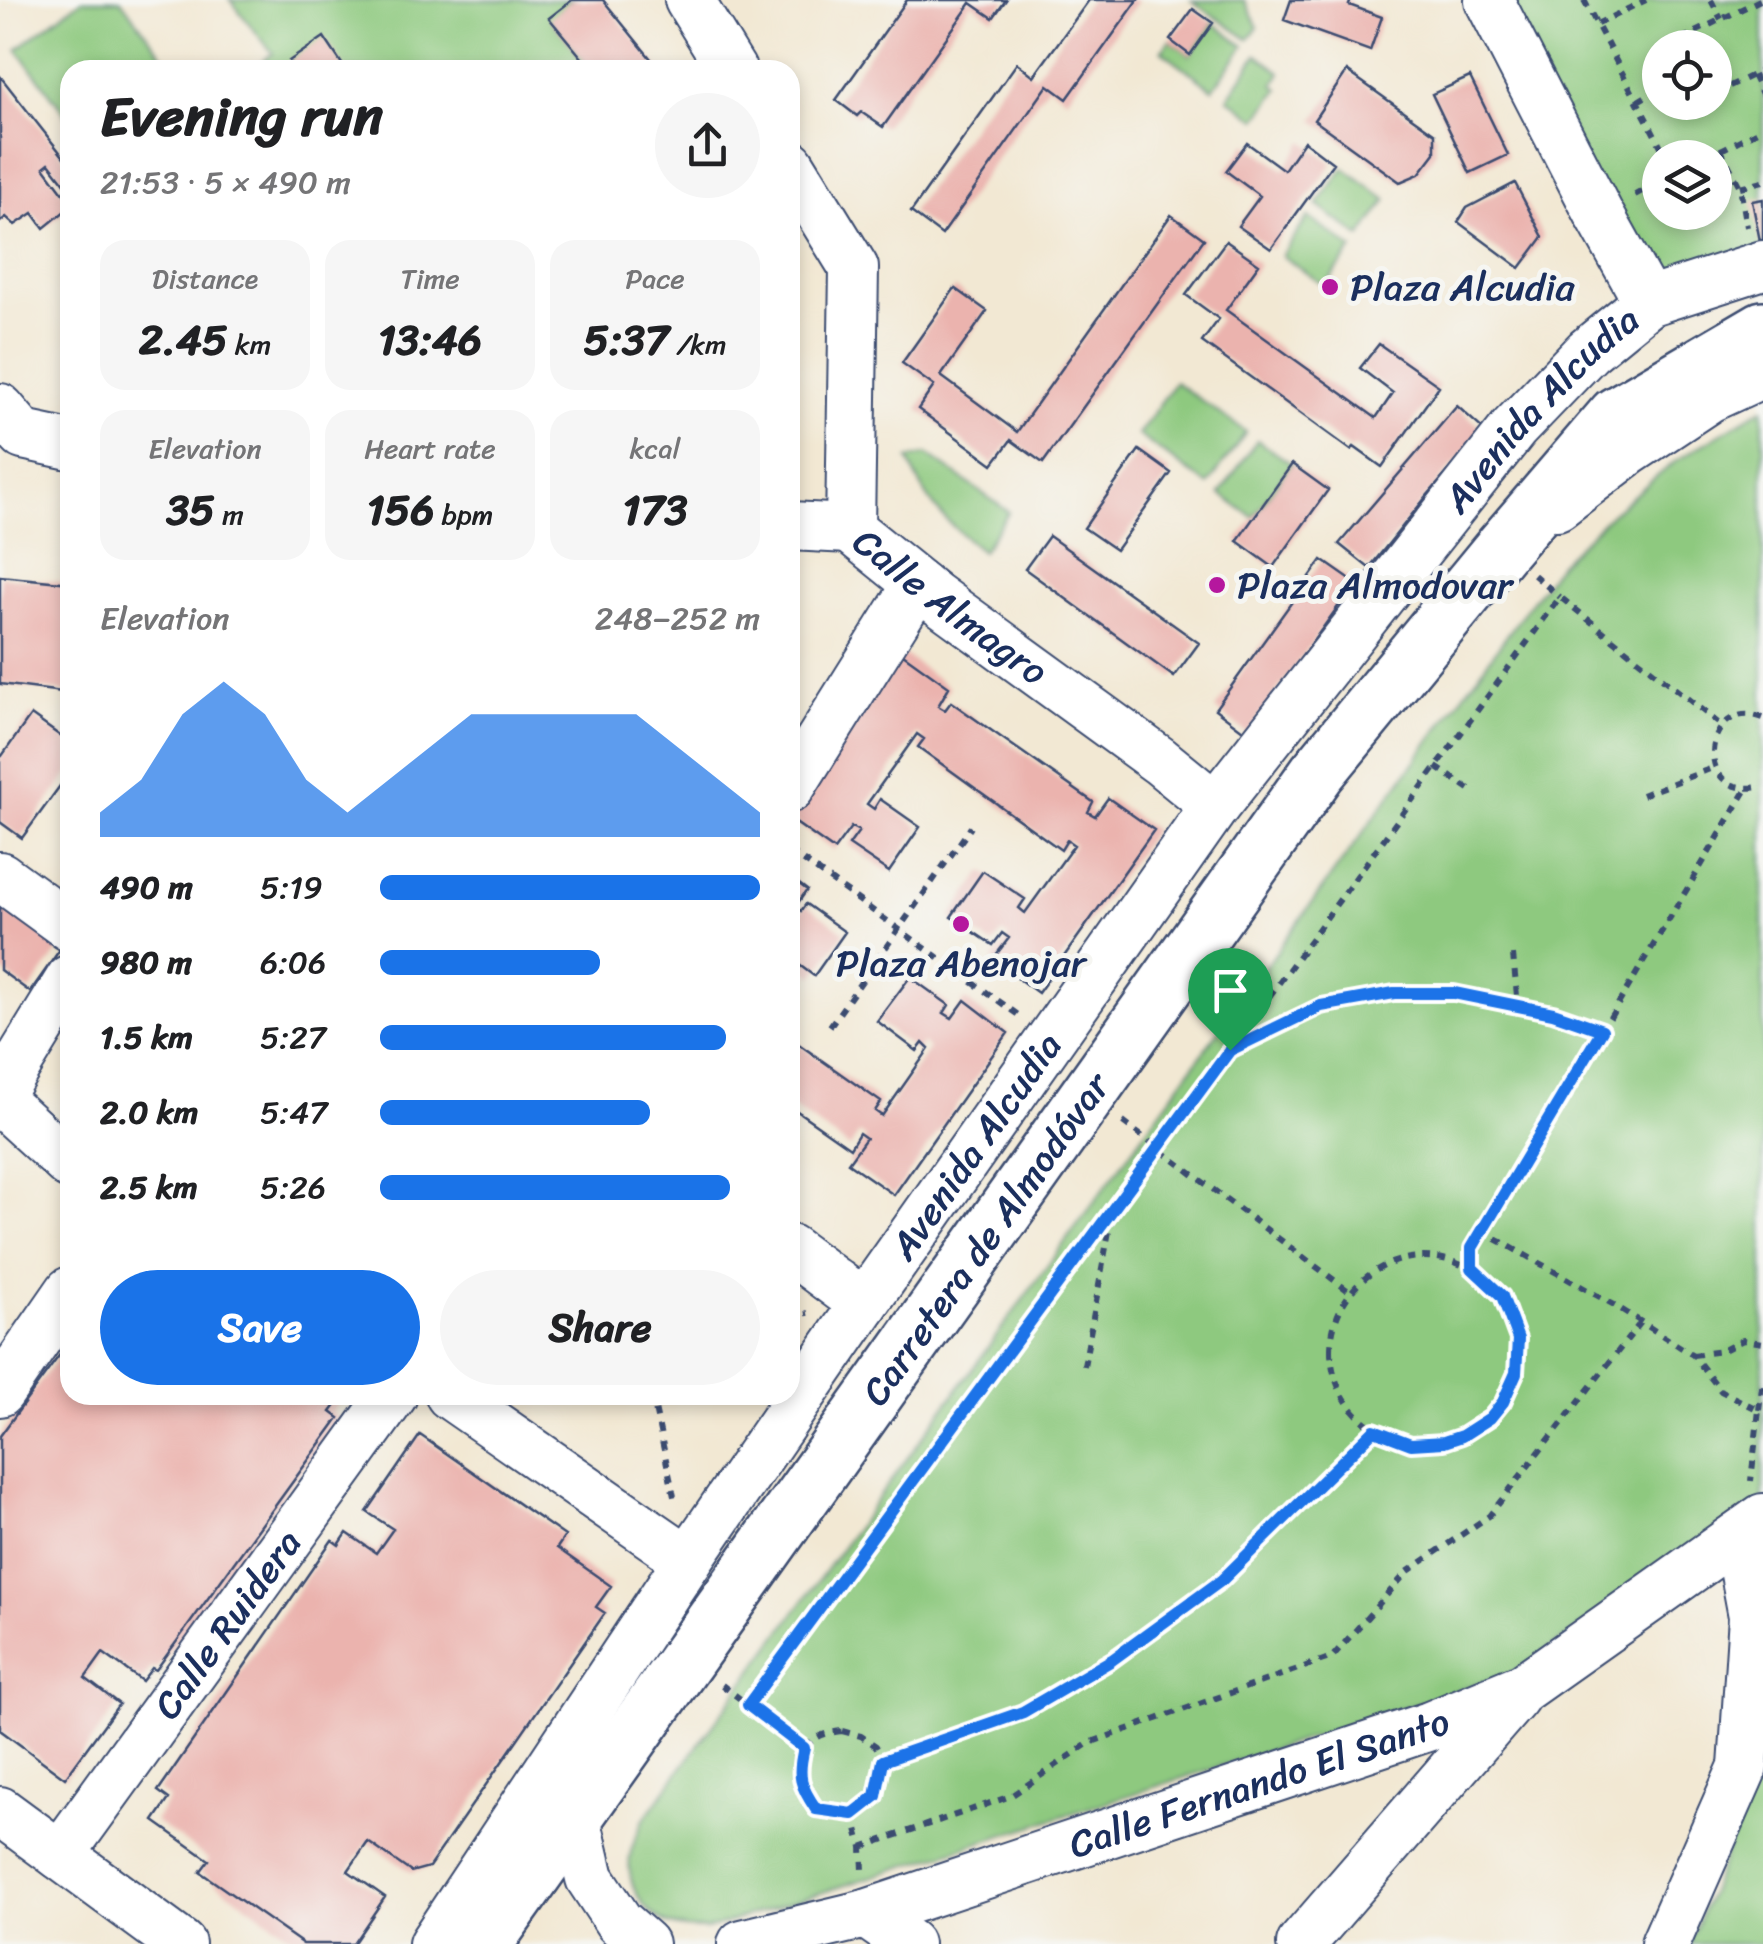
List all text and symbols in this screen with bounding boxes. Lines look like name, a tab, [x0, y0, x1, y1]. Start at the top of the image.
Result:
map controls	[1642, 30, 1732, 230]
button: locate	[1642, 30, 1732, 120]
text: Evening run	[100, 68, 383, 165]
button: share	[655, 93, 760, 198]
button: layers	[1642, 140, 1732, 230]
text: 21:53 · 5 × 490 m	[100, 154, 351, 211]
text: Distance	[152, 254, 258, 303]
text: Time	[400, 254, 460, 303]
text: Pace	[625, 254, 685, 303]
place label: Plaza Alcudia	[1350, 254, 1576, 321]
marker: Plaza Alcudia	[1319, 276, 1341, 298]
street label: Avenida Alcudia	[1425, 288, 1655, 529]
text: 2.45	[139, 303, 228, 377]
text: 13:46	[378, 303, 482, 377]
text: 5:37	[584, 303, 669, 377]
text: km	[228, 320, 271, 369]
text: /km	[669, 320, 726, 369]
text: Elevation	[148, 424, 262, 473]
text: Heart rate	[364, 424, 496, 473]
text: kcal	[630, 424, 680, 473]
text: 35	[166, 473, 215, 547]
text: 156	[367, 473, 434, 547]
text: 173	[622, 473, 688, 547]
text: m	[215, 490, 244, 539]
text: bpm	[434, 490, 493, 539]
street label: Calle Almagro	[837, 510, 1063, 704]
place label: Plaza Almodovar	[1237, 552, 1515, 619]
marker: Plaza Almodovar	[1206, 574, 1228, 596]
text: Elevation	[100, 590, 230, 647]
text: 248–252 m	[595, 590, 760, 647]
text: 490 m	[100, 859, 193, 916]
text: 5:19	[260, 859, 323, 916]
marker: Plaza Abenojar	[950, 913, 972, 935]
place label: Plaza Abenojar	[836, 930, 1089, 997]
text: 980 m	[100, 934, 192, 991]
text: 6:06	[260, 934, 326, 991]
pin	[1188, 948, 1273, 1051]
icon: arrive	[1203, 963, 1258, 1018]
text: 1.5 km	[100, 1009, 193, 1066]
text: 5:27	[260, 1009, 326, 1066]
street label: Avenida Alcudia	[871, 1018, 1080, 1275]
street label: Carretera de Almodóvar	[844, 1056, 1129, 1420]
text: 2.0 km	[100, 1084, 198, 1141]
text: 5:47	[260, 1084, 328, 1141]
text: 2.5 km	[100, 1159, 198, 1216]
text: 5:26	[260, 1159, 326, 1216]
button: Save	[100, 1270, 420, 1385]
button: Share	[440, 1270, 760, 1385]
street label: Calle Ruidera	[135, 1515, 320, 1734]
street label: Calle Fernando El Santo	[1060, 1688, 1460, 1878]

